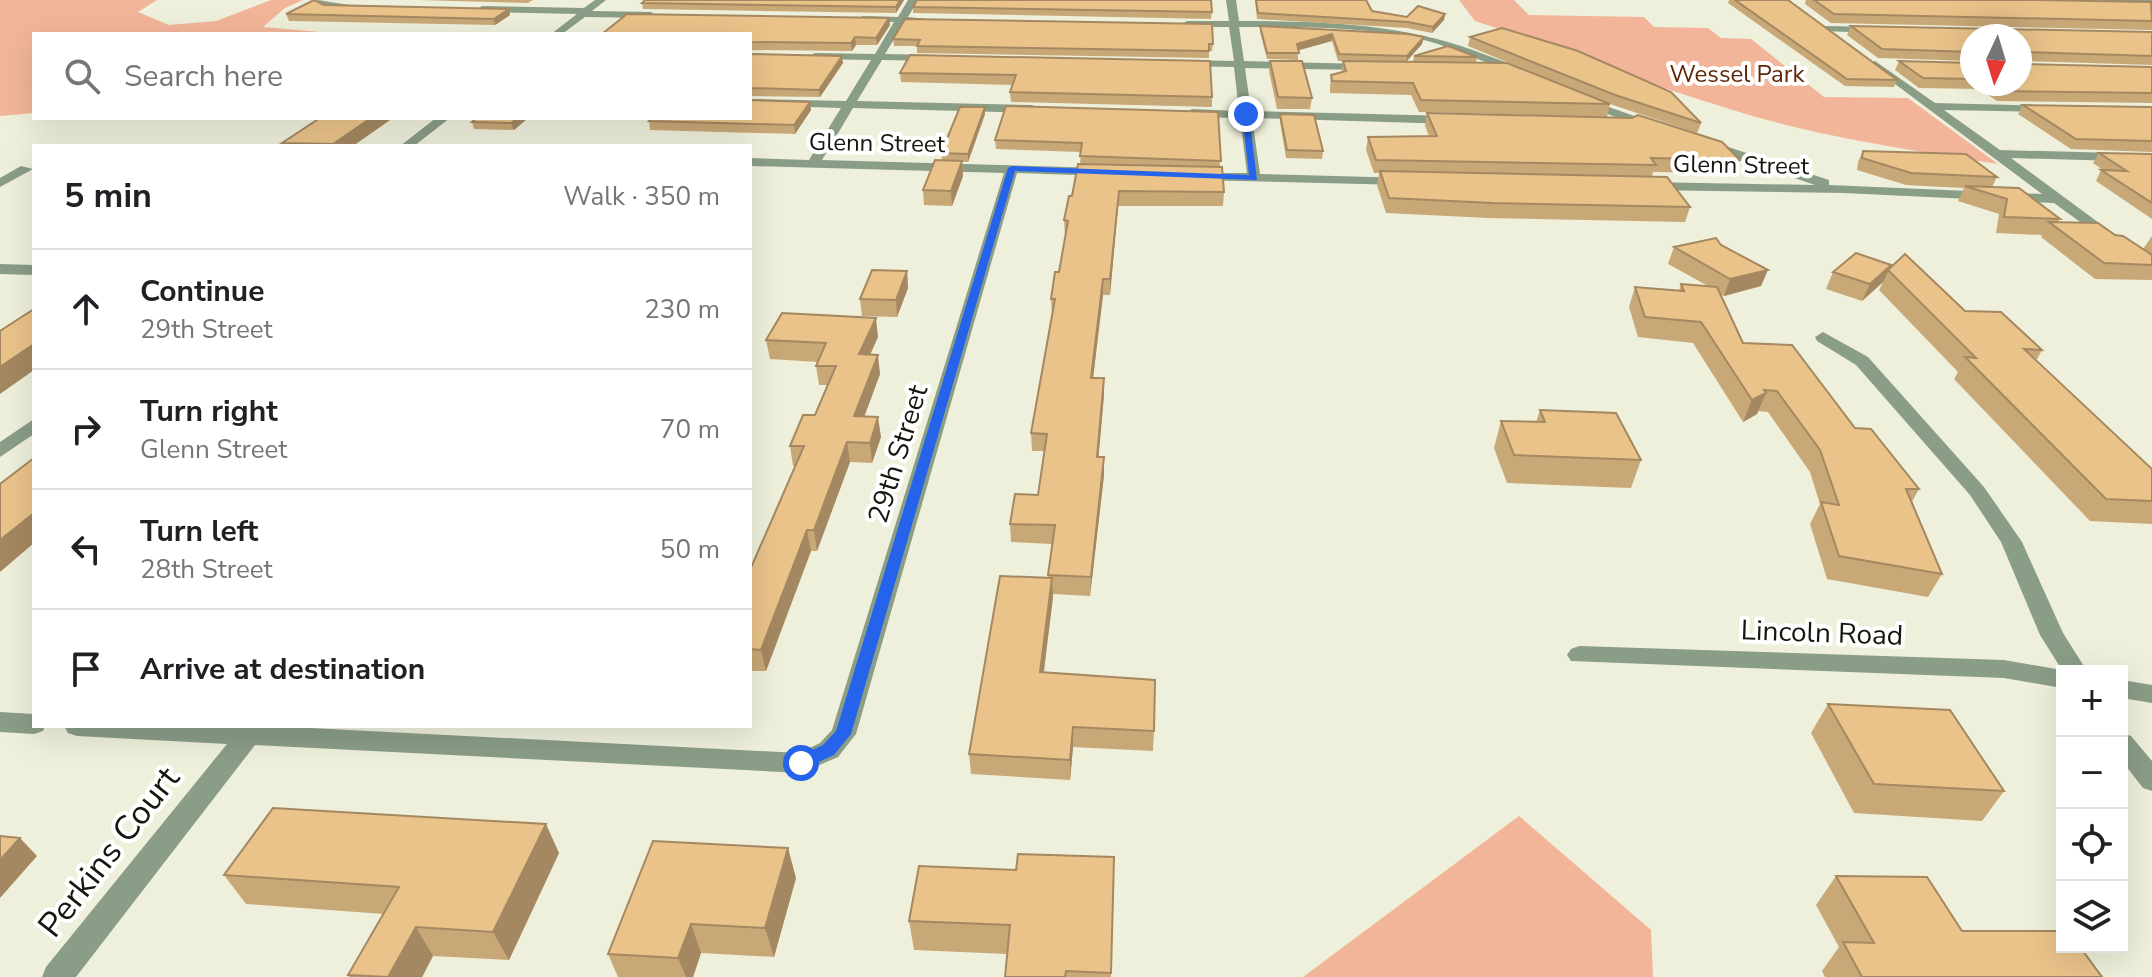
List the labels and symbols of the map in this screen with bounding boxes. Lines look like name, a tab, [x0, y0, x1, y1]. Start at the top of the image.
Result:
north arrow	[1960, 24, 2032, 96]
park label: Wessel Park	[1670, 58, 1805, 90]
route end	[1228, 96, 1264, 132]
street label: Glenn Street	[809, 126, 946, 160]
street label: Glenn Street	[1673, 148, 1810, 182]
street label: 29th Street	[859, 380, 937, 528]
street label: Lincoln Road	[1740, 611, 1904, 655]
route start	[783, 745, 819, 781]
street label: Perkins Court	[28, 756, 191, 947]

